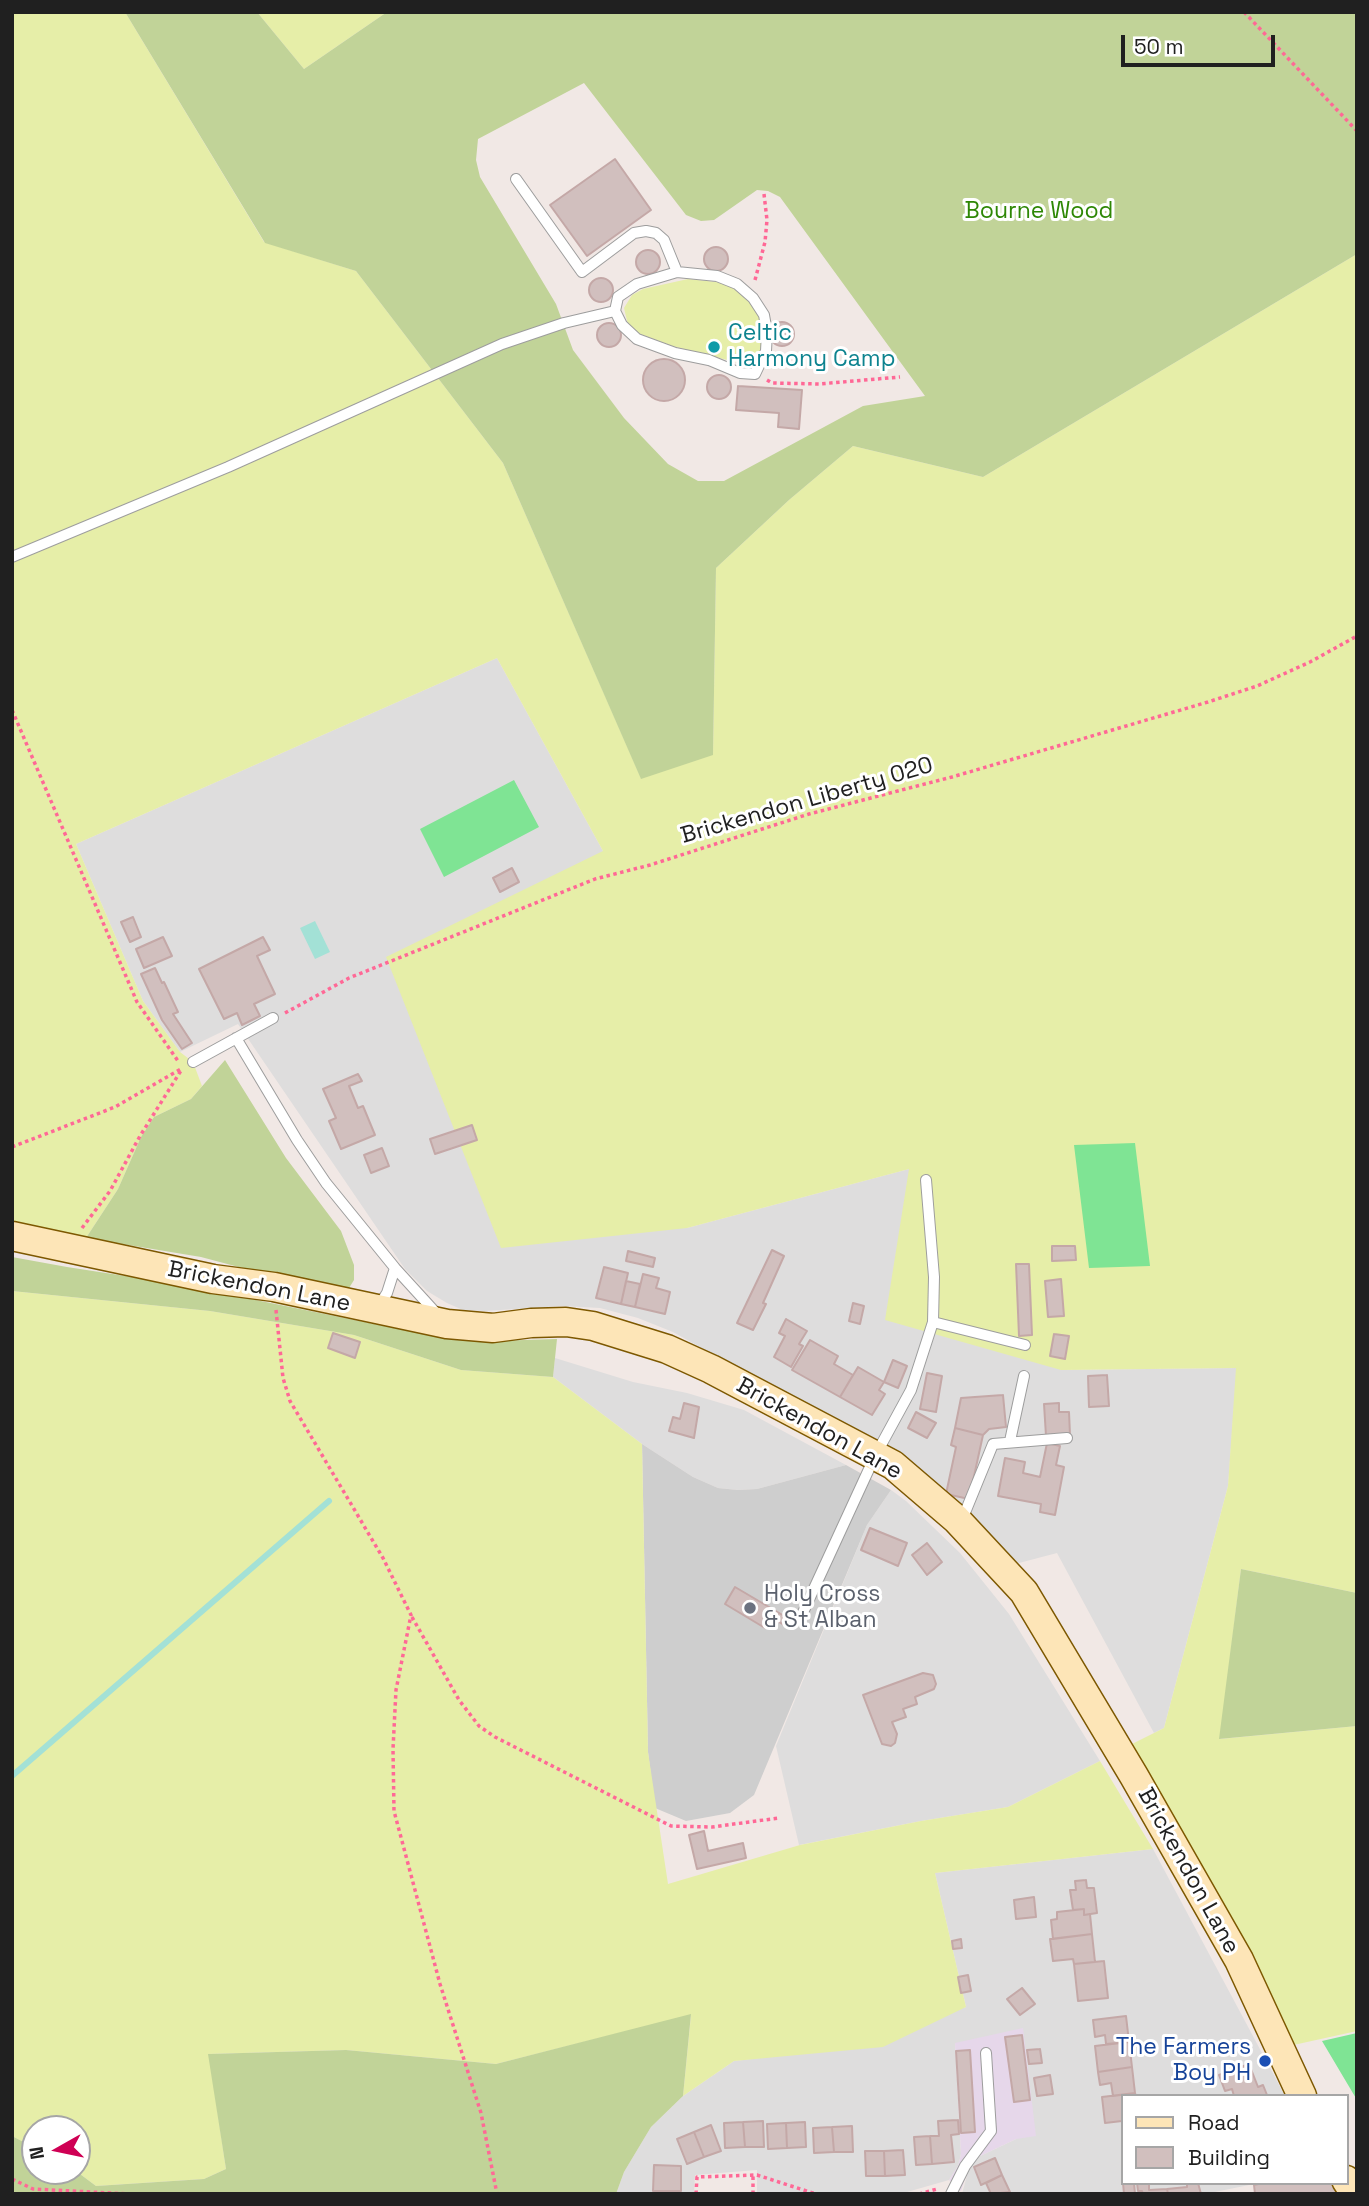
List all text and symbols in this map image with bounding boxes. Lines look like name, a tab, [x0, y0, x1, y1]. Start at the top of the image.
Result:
scale bar	[1124, 21, 1278, 65]
text: 50 m	[1134, 33, 1184, 60]
park label: Bourne Wood	[965, 198, 1113, 226]
place label: Celtic Harmony Camp	[728, 320, 895, 374]
marker: Celtic Harmony Camp	[706, 339, 722, 355]
street label: Brickendon Liberty 020	[678, 752, 936, 850]
street label: Brickendon Lane	[165, 1256, 353, 1318]
street label: Brickendon Lane	[731, 1372, 907, 1486]
place label: Holy Cross & St Alban	[764, 1581, 880, 1635]
marker: Holy Cross & St Alban	[742, 1600, 758, 1616]
street label: Brickendon Lane	[1131, 1783, 1245, 1959]
place label: The Farmers Boy PH	[1116, 2034, 1251, 2088]
marker: The Farmers Boy PH	[1257, 2053, 1273, 2069]
legend	[1120, 2094, 1348, 2185]
text: Road	[1188, 2109, 1240, 2136]
north arrow	[21, 2115, 91, 2185]
text: Building	[1188, 2144, 1270, 2171]
text: N	[23, 2145, 50, 2161]

